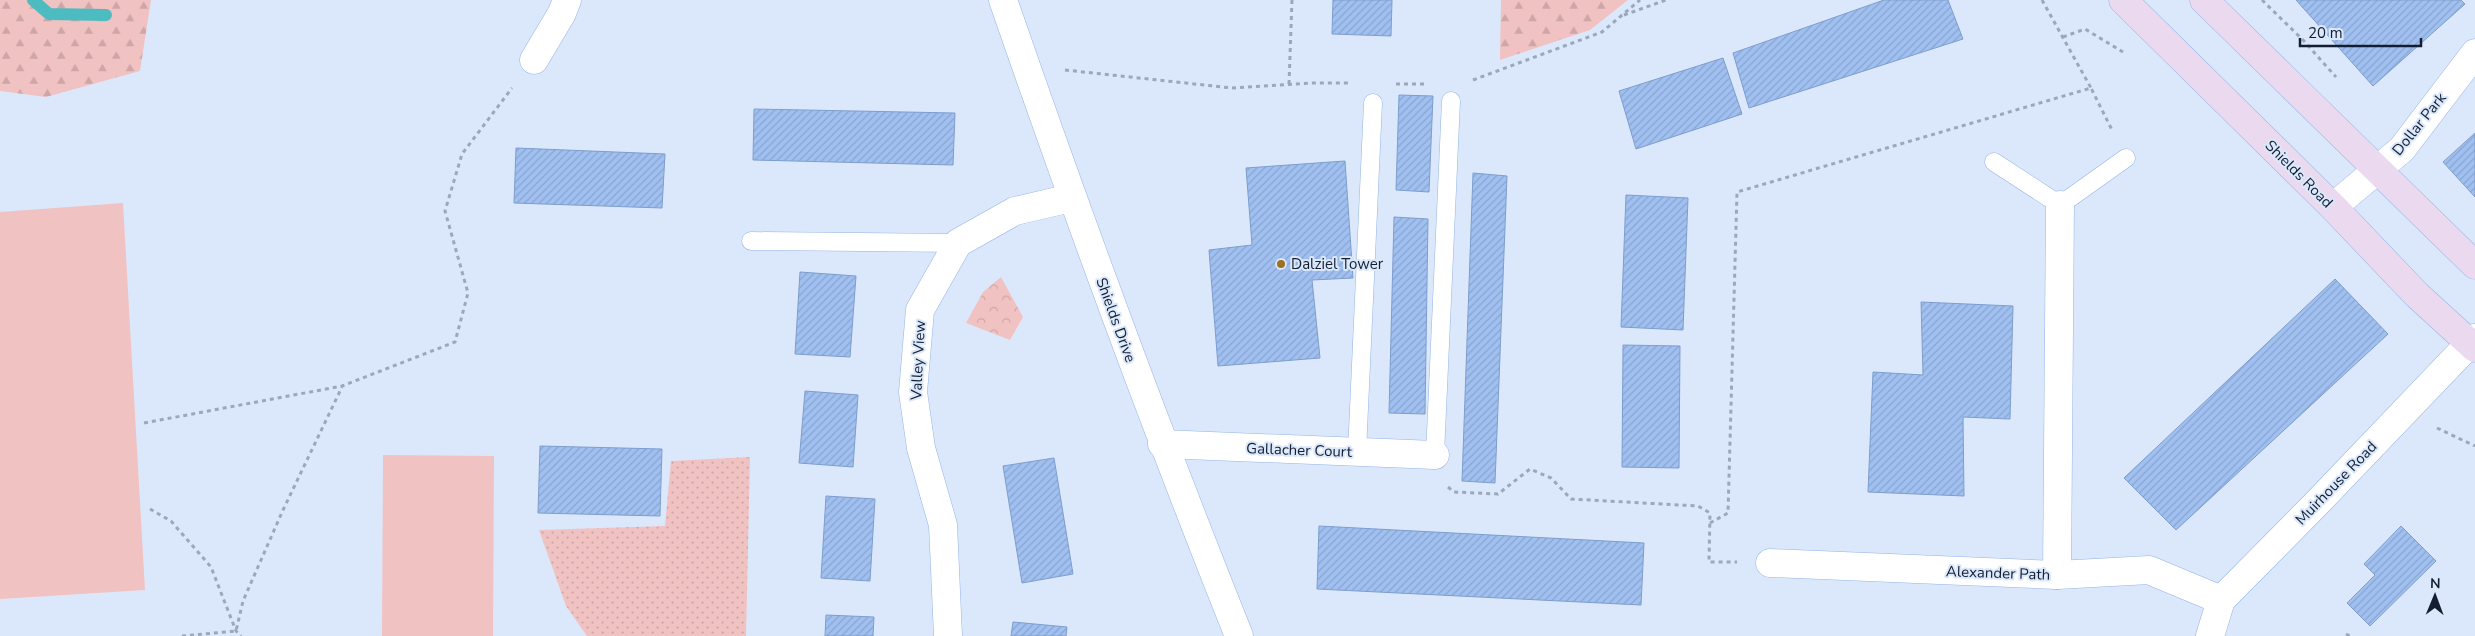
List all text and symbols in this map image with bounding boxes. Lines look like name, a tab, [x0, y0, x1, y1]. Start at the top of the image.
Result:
scale bar	[2300, 15, 2421, 47]
text: 20 m	[2308, 23, 2343, 43]
street label: Dollar Park	[2387, 88, 2451, 160]
street label: Shields Road	[2261, 136, 2337, 212]
place label: Dalziel Tower	[1291, 254, 1384, 274]
marker: Dalziel Tower	[1275, 258, 1287, 270]
street label: Shields Drive	[1091, 275, 1141, 365]
street label: Valley View	[906, 319, 930, 401]
street label: Muirhouse Road	[2291, 437, 2381, 529]
street label: Gallacher Court	[1246, 438, 1353, 462]
street label: Alexander Path	[1946, 561, 2050, 585]
north arrow	[2410, 571, 2460, 621]
text: N	[2430, 574, 2441, 593]

